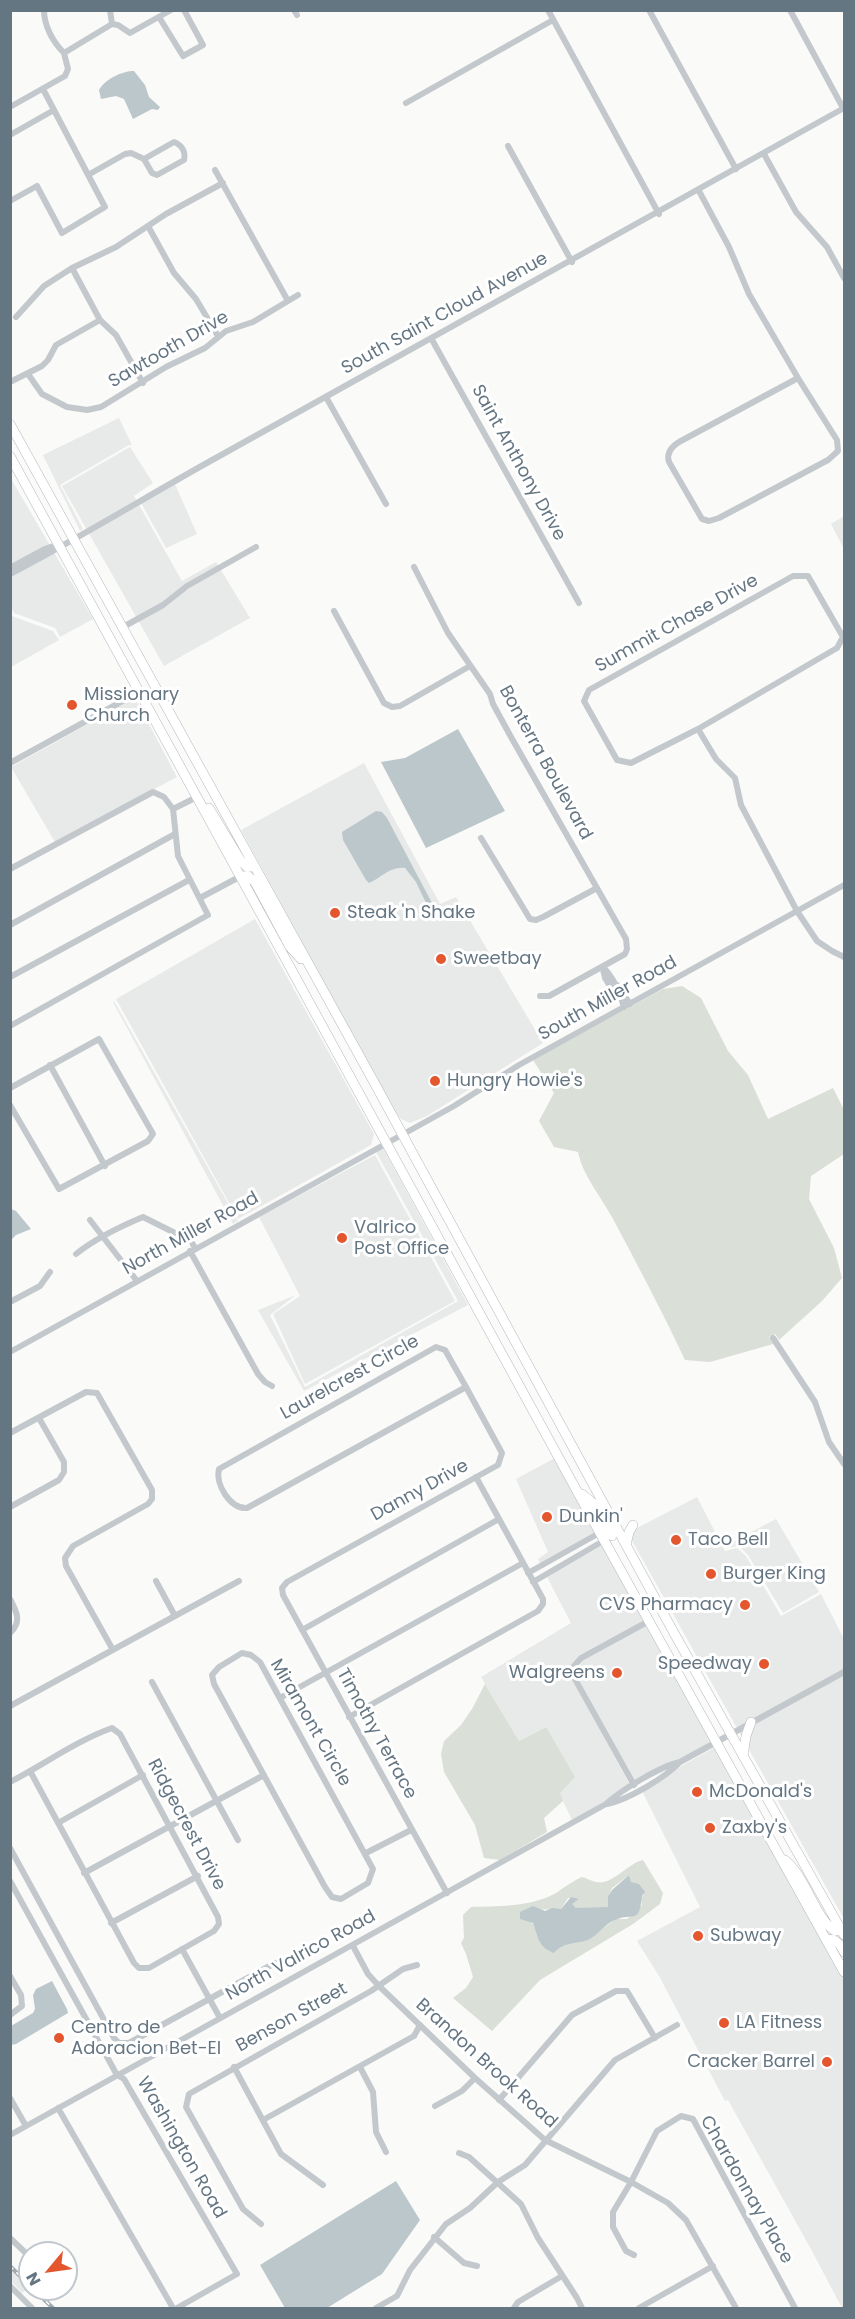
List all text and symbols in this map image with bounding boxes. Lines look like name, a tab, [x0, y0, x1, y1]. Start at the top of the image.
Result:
street label: South Saint Cloud Avenue	[338, 248, 552, 380]
street label: Sawtooth Drive	[105, 307, 233, 393]
street label: Saint Anthony Drive	[466, 381, 570, 545]
street label: Summit Chase Drive	[592, 570, 762, 678]
street label: Bonterra Boulevard	[494, 682, 596, 844]
place label: Missionary Church	[84, 684, 179, 726]
marker: Missionary Church	[65, 698, 79, 712]
place label: Steak 'n Shake	[347, 902, 475, 924]
marker: Steak 'n Shake	[328, 906, 342, 920]
place label: Sweetbay	[453, 948, 542, 970]
marker: Sweetbay	[434, 952, 448, 966]
street label: South Miller Road	[535, 952, 681, 1046]
place label: Hungry Howie's	[447, 1070, 583, 1092]
marker: Hungry Howie's	[428, 1074, 442, 1088]
street label: North Miller Road	[119, 1188, 263, 1280]
place label: Valrico Post Office	[354, 1217, 449, 1260]
marker: Valrico Post Office	[335, 1231, 349, 1245]
street label: Laurelcrest Circle	[277, 1331, 423, 1425]
street label: Danny Drive	[368, 1455, 472, 1527]
place label: Dunkin'	[559, 1506, 623, 1528]
marker: Dunkin'	[540, 1510, 554, 1524]
place label: Taco Bell	[688, 1529, 768, 1551]
marker: Taco Bell	[669, 1533, 683, 1547]
place label: Burger King	[723, 1563, 826, 1585]
marker: Burger King	[704, 1567, 718, 1581]
place label: CVS Pharmacy	[599, 1594, 733, 1616]
marker: CVS Pharmacy	[738, 1598, 752, 1612]
place label: Speedway	[658, 1653, 752, 1675]
street label: Miramont Circle	[265, 1656, 355, 1790]
marker: Speedway	[757, 1657, 771, 1671]
place label: Walgreens	[509, 1662, 605, 1684]
street label: Timothy Terrace	[331, 1665, 421, 1803]
marker: Walgreens	[610, 1666, 624, 1680]
street label: Ridgecrest Drive	[142, 1756, 230, 1894]
place label: McDonald's	[709, 1781, 812, 1803]
marker: McDonald's	[690, 1785, 704, 1799]
place label: Zaxby's	[722, 1817, 787, 1839]
marker: Zaxby's	[703, 1821, 717, 1835]
street label: North Valrico Road	[222, 1906, 380, 2006]
place label: Subway	[710, 1925, 781, 1947]
marker: Subway	[691, 1929, 705, 1943]
street label: Benson Street	[233, 1979, 351, 2057]
street label: Brandon Brook Road	[411, 1995, 561, 2133]
place label: LA Fitness	[736, 2012, 822, 2034]
marker: LA Fitness	[717, 2016, 731, 2030]
place label: Centro de Adoracion Bet-El	[71, 2017, 221, 2060]
marker: Centro de Adoracion Bet-El	[52, 2031, 66, 2045]
place label: Cracker Barrel	[687, 2051, 815, 2073]
marker: Cracker Barrel	[820, 2055, 834, 2069]
street label: Washington Road	[132, 2073, 230, 2223]
street label: Chardonnay Place	[695, 2112, 797, 2268]
north arrow	[18, 2241, 78, 2301]
text: N	[21, 2268, 47, 2290]

